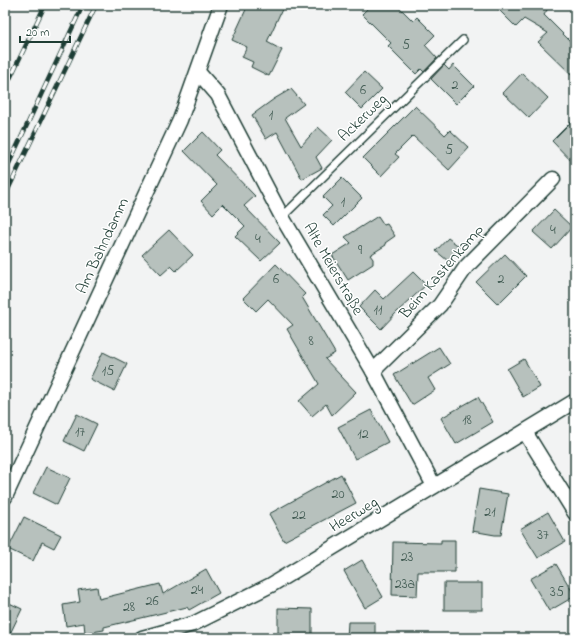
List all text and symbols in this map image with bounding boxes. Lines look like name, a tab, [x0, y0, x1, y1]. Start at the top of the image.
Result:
scale bar	[20, 18, 70, 44]
text: 20 m	[26, 24, 49, 42]
house number: 5	[402, 35, 410, 56]
house number: 2	[452, 75, 459, 96]
house number: 6	[360, 80, 366, 101]
street label: Ackerweg	[333, 88, 393, 148]
house number: 1	[269, 105, 274, 126]
house number: 5	[445, 140, 453, 161]
house number: 1	[341, 192, 346, 213]
street label: Am Bahndamm	[70, 194, 136, 298]
street label: Alte Meierstraße	[297, 218, 370, 321]
street label: Beim Kastenkamp	[393, 219, 490, 326]
house number: 4	[550, 220, 556, 241]
house number: 4	[255, 229, 261, 250]
house number: 9	[358, 240, 363, 261]
house number: 6	[273, 269, 279, 290]
house number: 2	[498, 269, 505, 290]
house number: 11	[374, 300, 383, 321]
house number: 8	[308, 331, 314, 352]
house number: 15	[102, 361, 114, 382]
house number: 18	[462, 410, 472, 431]
house number: 17	[75, 422, 85, 443]
house number: 12	[357, 424, 369, 445]
house number: 20	[331, 484, 345, 505]
street label: Heerweg	[325, 491, 383, 539]
house number: 21	[484, 502, 496, 523]
house number: 22	[292, 505, 306, 526]
house number: 37	[537, 525, 549, 546]
house number: 23	[401, 547, 414, 568]
house number: 23a	[395, 574, 415, 595]
house number: 24	[191, 580, 204, 601]
house number: 35	[550, 582, 564, 603]
house number: 26	[145, 591, 159, 612]
house number: 28	[123, 597, 135, 618]

